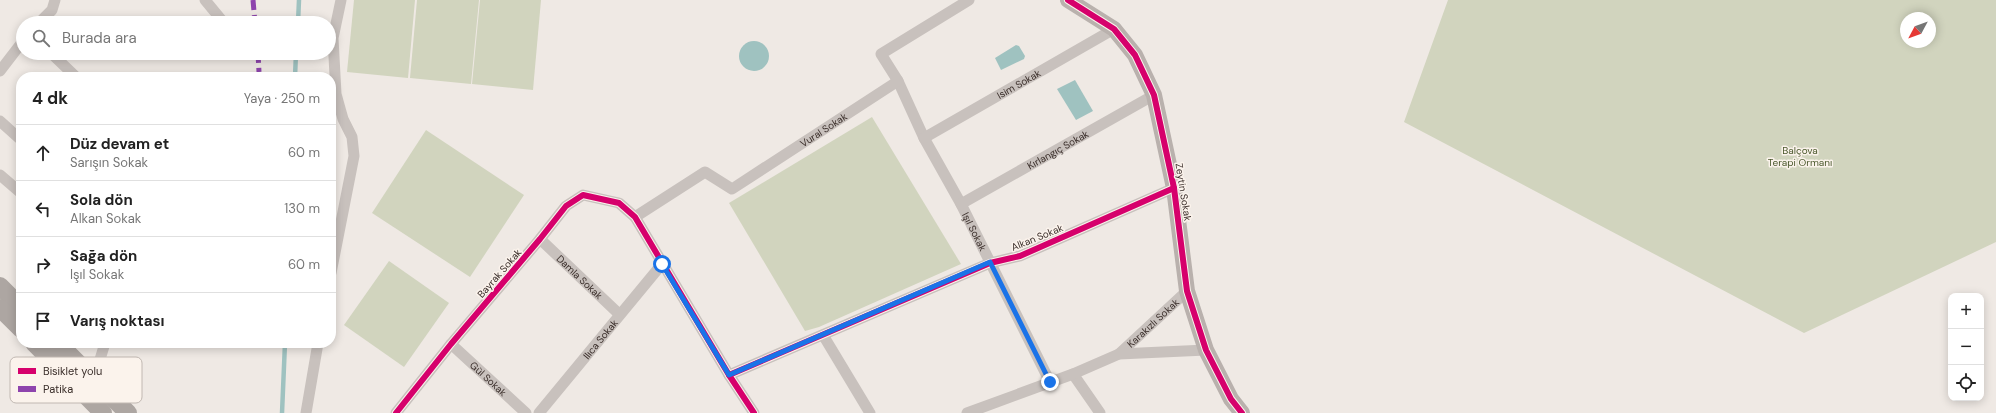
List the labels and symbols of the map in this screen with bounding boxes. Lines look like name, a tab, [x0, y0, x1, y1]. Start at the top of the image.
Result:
north arrow	[1900, 12, 1936, 48]
street label: Isim Sokak	[995, 67, 1043, 102]
street label: Vural Sokak	[798, 110, 850, 150]
street label: Kırlangıç Sokak	[1025, 127, 1091, 172]
park label: Balçova Terapi Ormanı	[1768, 144, 1832, 169]
street label: Zeytin Sokak	[1173, 162, 1194, 222]
street label: Işıl Sokak	[959, 210, 989, 253]
street label: Alkan Sokak	[1009, 221, 1065, 254]
street label: Bayrak Sokak	[474, 246, 524, 301]
street label: Damla Sokak	[554, 252, 605, 302]
route start	[653, 255, 671, 273]
street label: Karakızlı Sokak	[1124, 296, 1182, 350]
street label: Ilıca Sokak	[580, 317, 621, 362]
legend	[10, 357, 142, 403]
street label: Gül Sokak	[467, 359, 509, 399]
text: Bisiklet yolu	[43, 364, 102, 378]
route end	[1041, 373, 1059, 391]
text: Patika	[43, 382, 73, 396]

